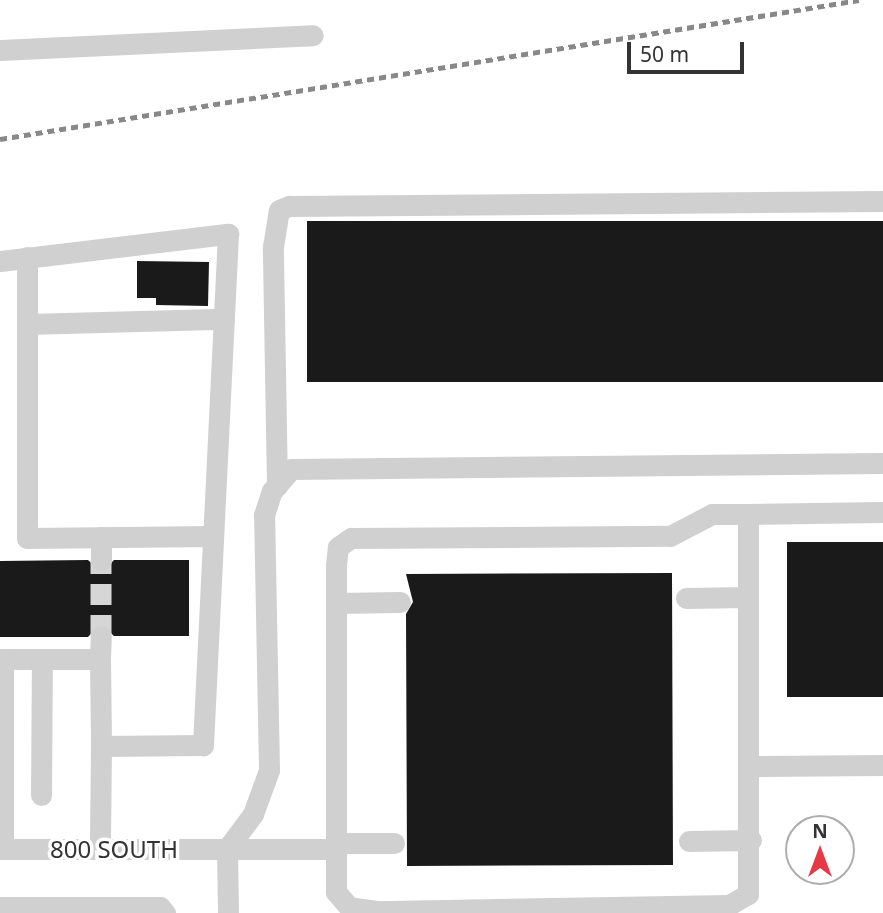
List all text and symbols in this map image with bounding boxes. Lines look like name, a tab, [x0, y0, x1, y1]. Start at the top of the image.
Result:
scale bar	[631, 28, 748, 72]
text: 50 m	[640, 40, 689, 68]
north arrow	[785, 815, 855, 885]
text: N	[812, 818, 828, 844]
street label: 800 SOUTH	[50, 835, 178, 863]

